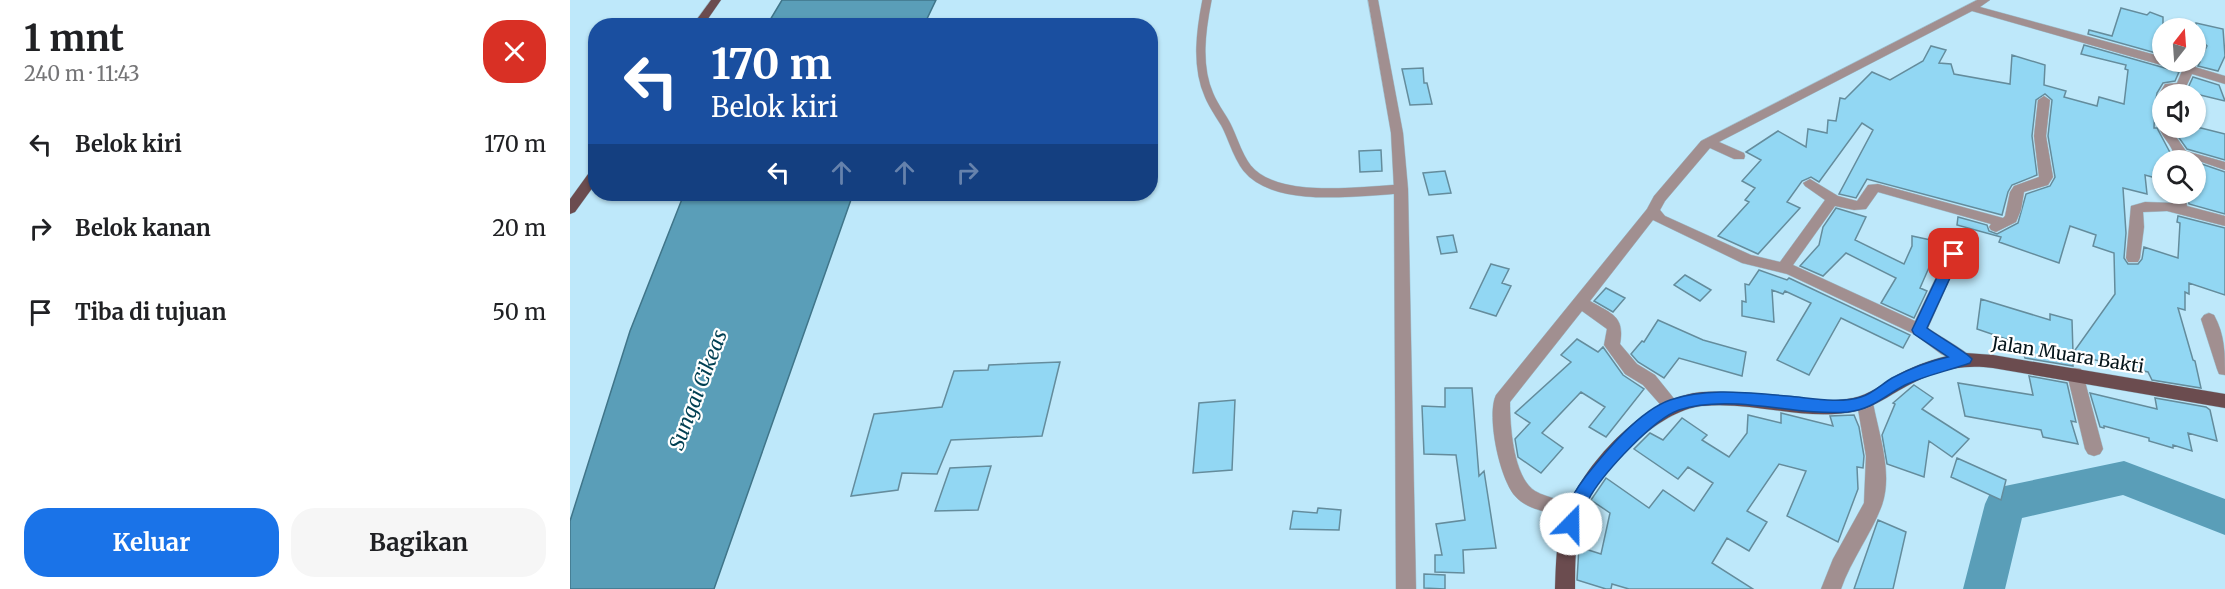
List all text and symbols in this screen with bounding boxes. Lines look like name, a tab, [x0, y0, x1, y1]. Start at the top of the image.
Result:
text: 1 mnt	[24, 16, 124, 61]
north arrow	[2152, 18, 2206, 72]
map controls	[2152, 18, 2206, 204]
button: close	[483, 20, 546, 83]
text: 170 m	[711, 38, 832, 90]
icon: left	[612, 42, 690, 120]
text: 240 m · 11:43	[24, 61, 140, 86]
button: sound	[2152, 84, 2206, 138]
text: Belok kiri	[711, 90, 838, 124]
icon: left	[24, 128, 57, 161]
text: Belok kiri	[75, 130, 182, 158]
text: 170 m	[484, 130, 546, 158]
button: search	[2152, 150, 2206, 204]
icon: left	[762, 156, 795, 189]
icon: ahead	[825, 156, 858, 189]
icon: ahead	[888, 156, 921, 189]
icon: right	[951, 156, 984, 189]
icon: right	[24, 212, 57, 245]
text: Belok kanan	[75, 214, 211, 242]
text: 20 m	[492, 214, 546, 242]
pin	[1928, 228, 1979, 279]
icon: arrive	[1937, 237, 1970, 270]
icon: arrive	[24, 296, 57, 329]
text: Tiba di tujuan	[75, 298, 226, 326]
text: 50 m	[492, 298, 546, 326]
water label: Sungai Cikeas	[663, 326, 732, 453]
street label: Jalan Muara Bakti	[1989, 331, 2146, 378]
position arrow	[1539, 492, 1603, 556]
button: Keluar	[24, 508, 279, 577]
button: Bagikan	[291, 508, 546, 577]

